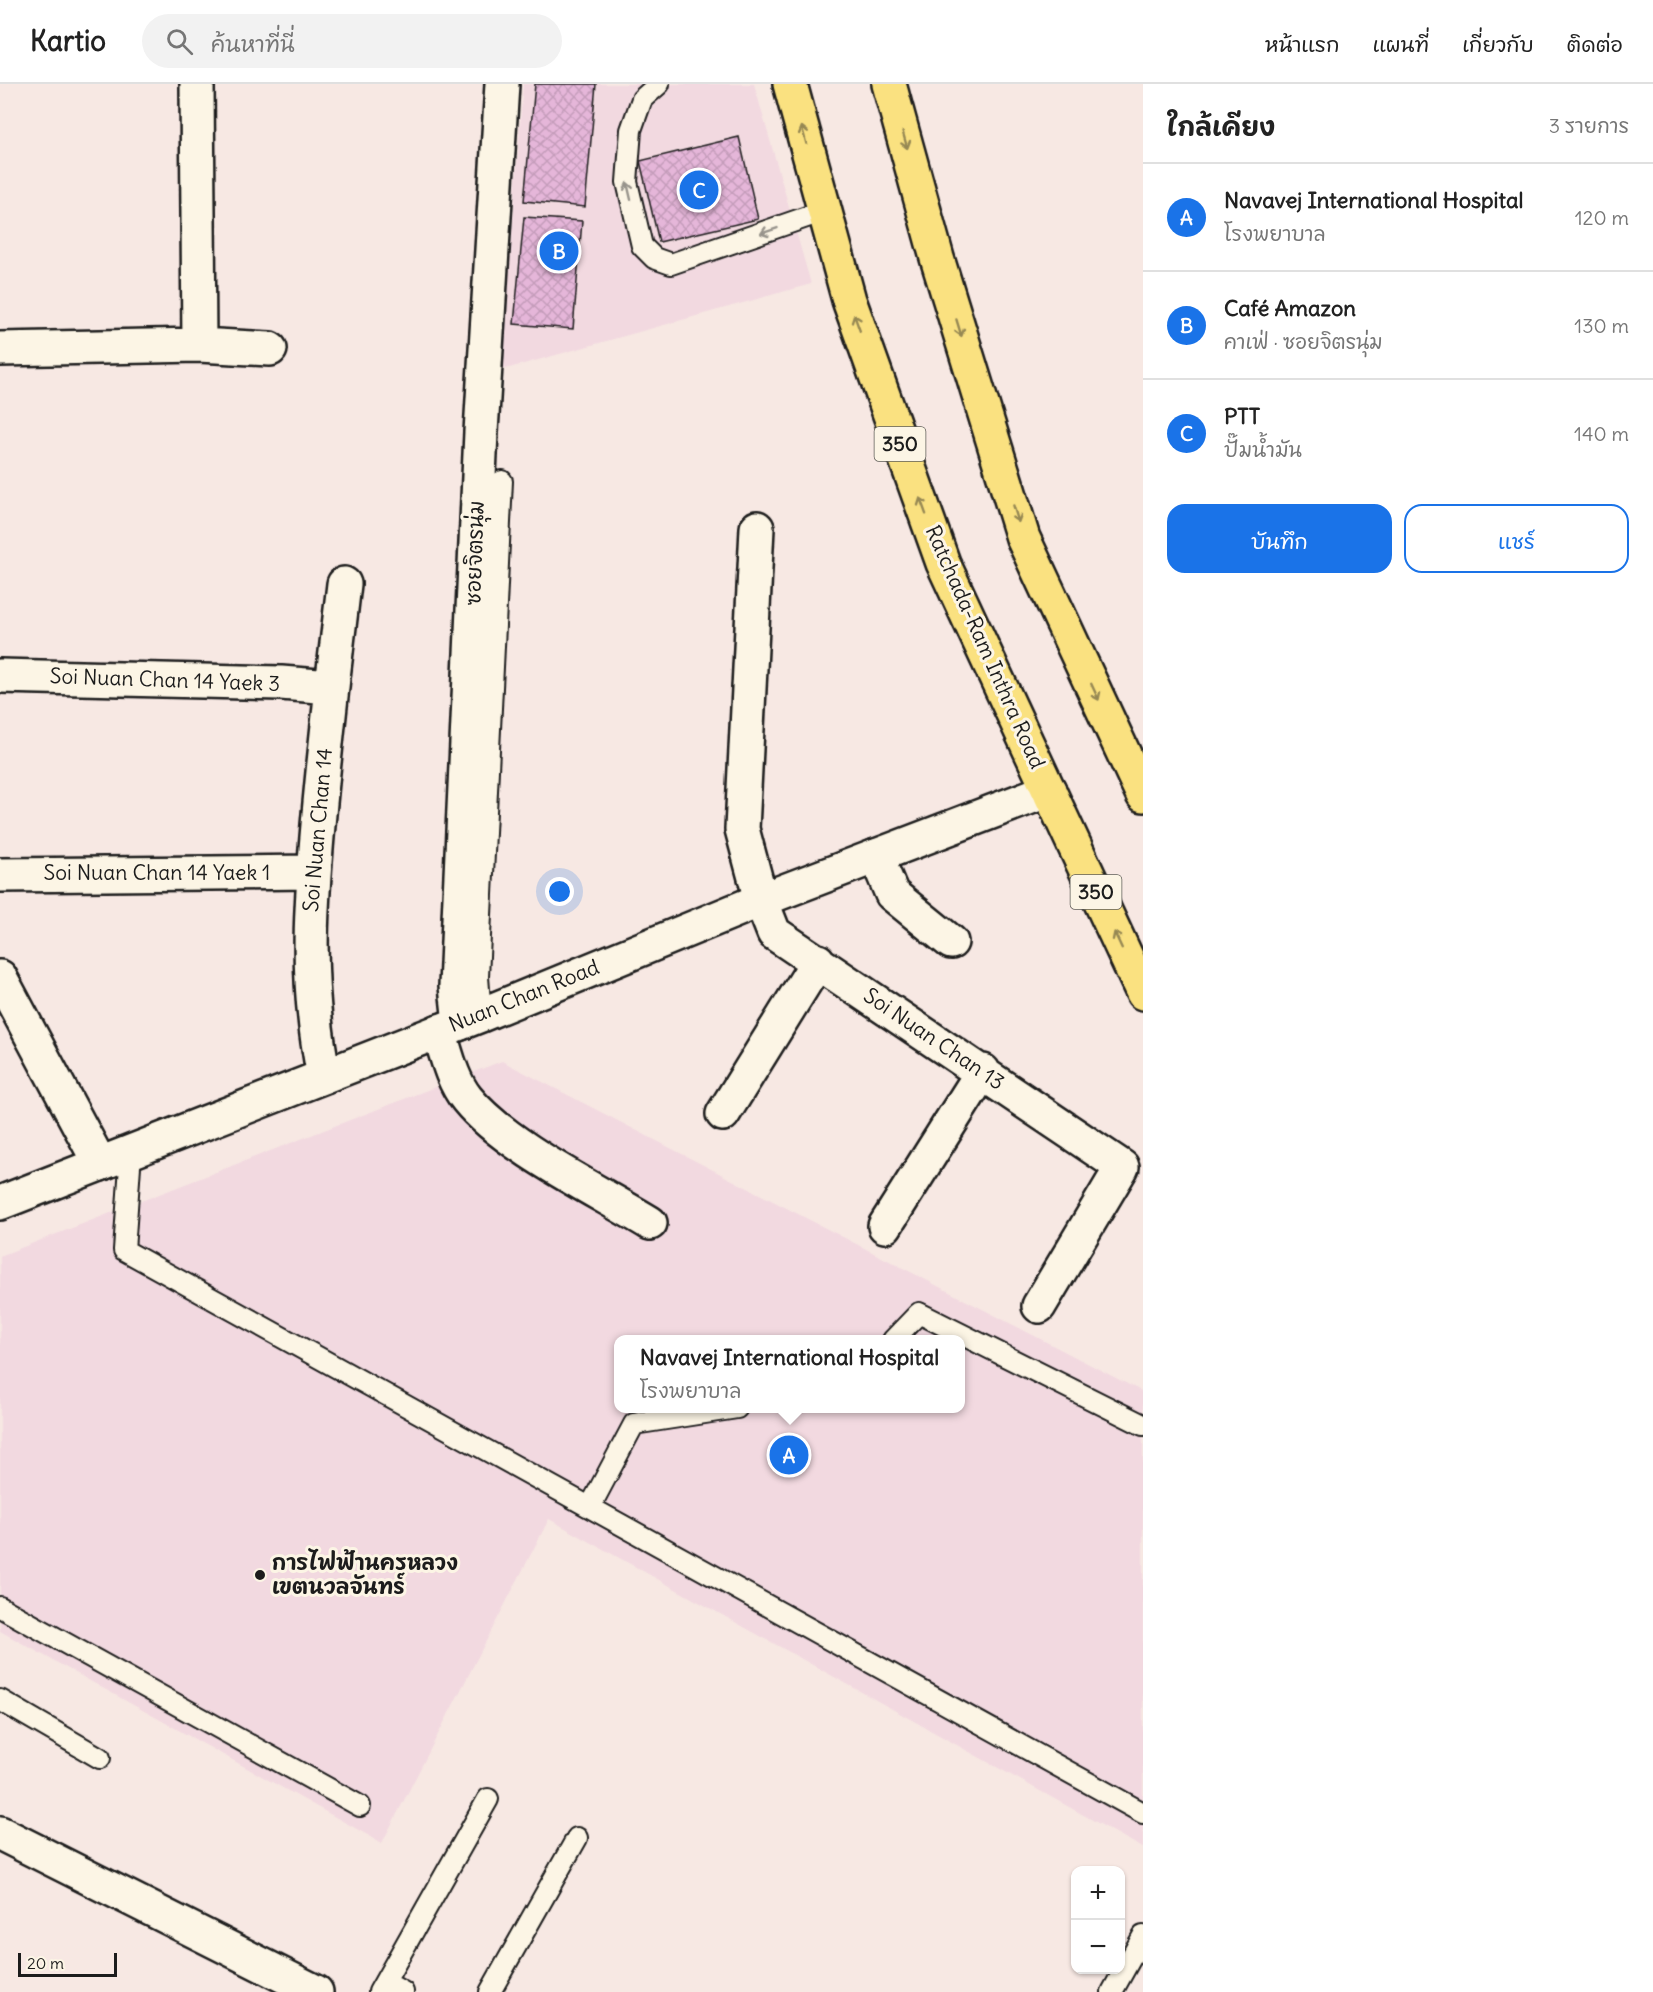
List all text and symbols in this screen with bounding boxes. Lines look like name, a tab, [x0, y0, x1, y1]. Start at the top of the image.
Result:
search box	[142, 14, 562, 68]
text: Kartio	[30, 23, 106, 59]
icon: search	[163, 25, 196, 58]
text: ค้นหาที่นี่	[211, 30, 295, 58]
text: หน้าแรก	[1265, 31, 1340, 58]
text: แผนที่	[1373, 31, 1429, 58]
text: เกี่ยวกับ	[1462, 31, 1534, 58]
text: ติดต่อ	[1567, 31, 1623, 58]
text: ใกล้เคียง	[1167, 110, 1275, 143]
text: 3 รายการ	[1549, 113, 1629, 138]
one-way arrow	[797, 126, 809, 145]
one-way arrow	[899, 130, 911, 149]
pin: C	[680, 168, 718, 212]
one-way arrow	[623, 182, 634, 201]
text: Navavej International Hospital	[1224, 186, 1523, 214]
text: A	[1180, 205, 1193, 230]
text: 120 m	[1575, 205, 1629, 230]
text: โรงพยาบาล	[1224, 221, 1325, 246]
one-way arrow	[760, 226, 779, 237]
pin: B	[540, 228, 578, 274]
text: Café Amazon	[1224, 294, 1356, 322]
text: B	[1180, 313, 1193, 338]
text: 130 m	[1574, 313, 1629, 338]
one-way arrow	[850, 314, 861, 333]
one-way arrow	[954, 318, 965, 337]
text: คาเฟ่ · ซอยจิตรนุ่ม	[1224, 329, 1383, 354]
text: PTT	[1224, 402, 1260, 430]
text: C	[1180, 421, 1193, 446]
text: 140 m	[1574, 421, 1629, 446]
road number: 350	[874, 427, 926, 461]
text: ปั๊มน้ำมัน	[1224, 437, 1302, 462]
one-way arrow	[916, 497, 927, 516]
street label: ซอยจิตรนุ่ม	[459, 500, 493, 606]
one-way arrow	[1011, 504, 1022, 523]
button: บันทึก	[1167, 504, 1392, 573]
button: แชร์	[1404, 504, 1629, 573]
street label: Ratchada-Ram Inthra Road	[920, 521, 1051, 773]
street label: Soi Nuan Chan 14 Yaek 3	[49, 662, 281, 697]
one-way arrow	[1089, 683, 1101, 701]
street label: Soi Nuan Chan 14	[297, 747, 338, 913]
street label: Soi Nuan Chan 14 Yaek 1	[44, 859, 270, 886]
road number: 350	[1070, 875, 1122, 909]
your location	[545, 877, 574, 906]
one-way arrow	[1112, 932, 1124, 950]
street label: Nuan Chan Road	[445, 953, 603, 1038]
street label: Soi Nuan Chan 13	[859, 981, 1010, 1096]
popup	[614, 1335, 965, 1413]
text: Navavej International Hospital	[640, 1343, 939, 1371]
text: โรงพยาบาล	[640, 1378, 741, 1403]
pin: A	[770, 1432, 808, 1478]
place label: การไฟฟ้านครหลวง เขตนวลจันทร์	[272, 1548, 458, 1600]
marker: การไฟฟ้านครหลวง เขตนวลจันทร์	[253, 1568, 267, 1582]
map controls	[1071, 1866, 1125, 1974]
button: +	[1071, 1866, 1125, 1920]
button: −	[1071, 1920, 1125, 1974]
scale bar	[18, 1950, 117, 1978]
text: 20 m	[27, 1953, 64, 1973]

